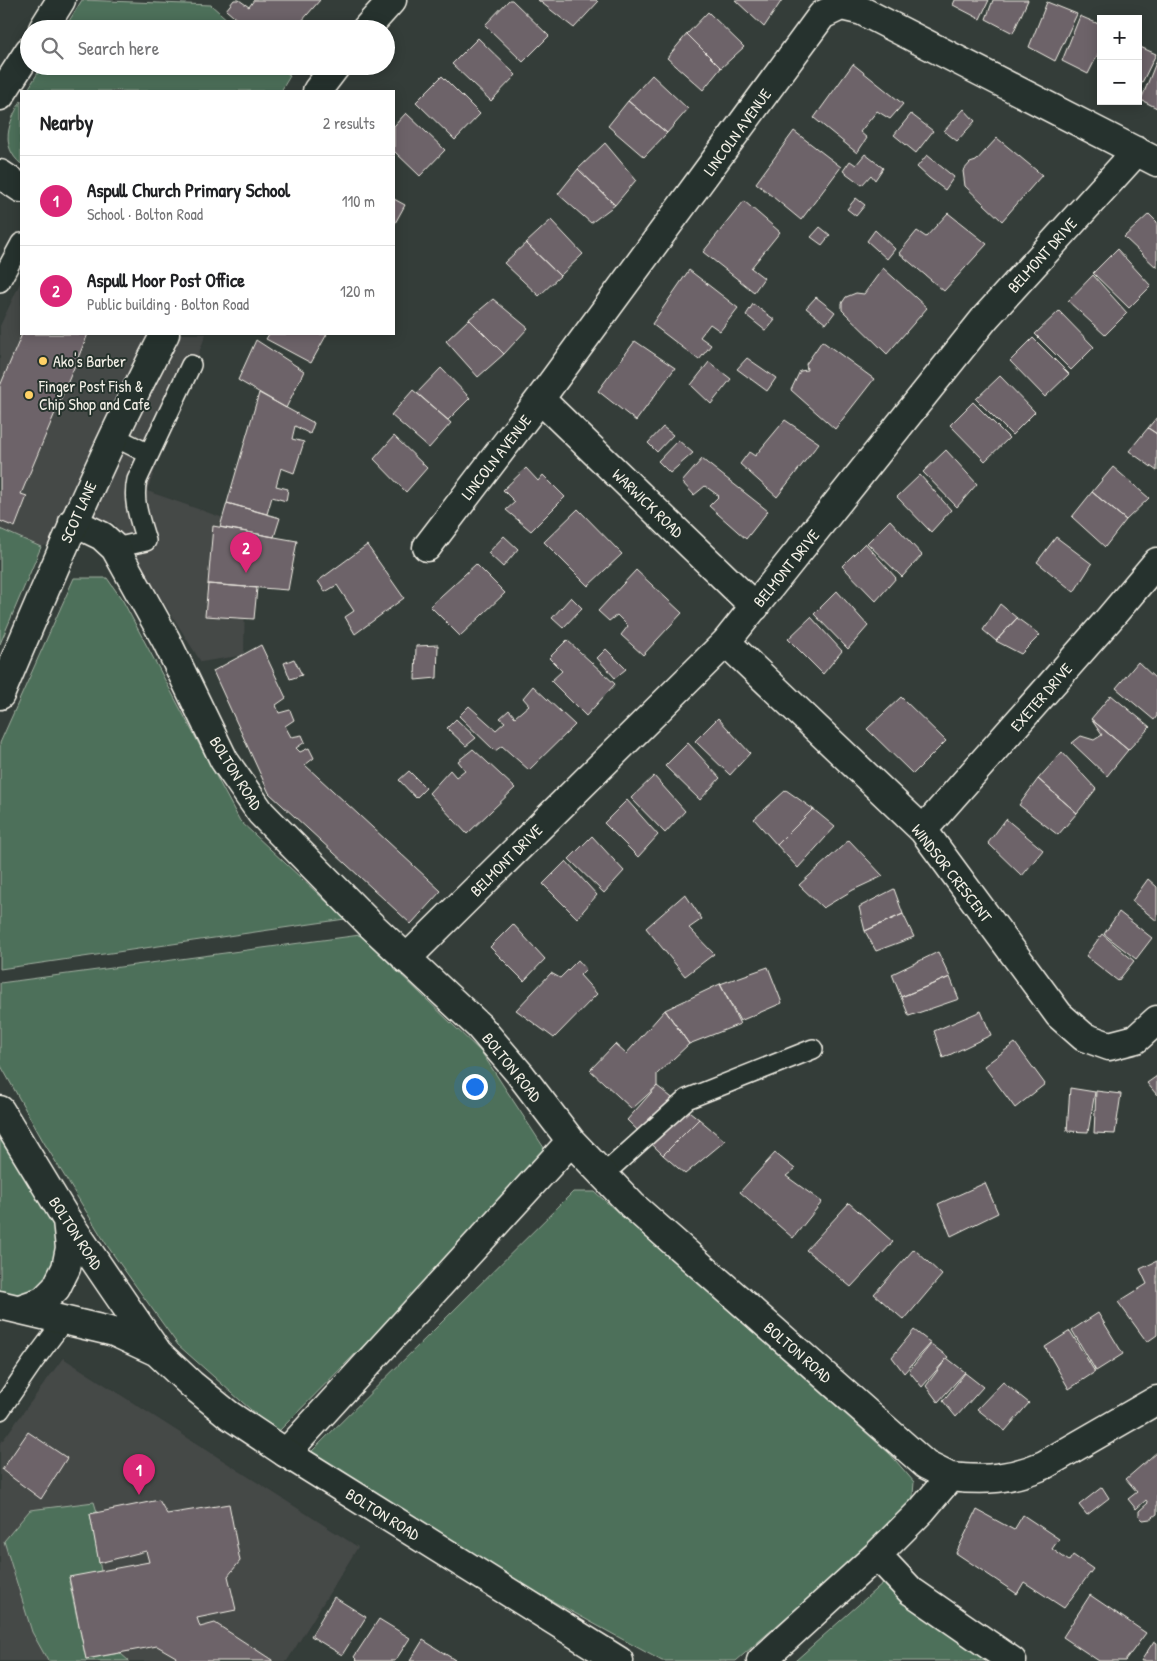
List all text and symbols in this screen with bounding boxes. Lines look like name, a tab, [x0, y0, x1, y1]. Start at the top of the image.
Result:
map controls	[1097, 15, 1142, 105]
button: +	[1097, 15, 1142, 60]
search box	[20, 20, 395, 75]
icon: search	[38, 34, 66, 62]
text: Search here	[78, 35, 159, 61]
button: −	[1097, 60, 1142, 105]
street label: LINCOLN AVENUE	[698, 84, 776, 180]
text: Nearby	[40, 108, 93, 137]
text: 2 results	[323, 112, 375, 134]
text: Aspull Church Primary School	[87, 177, 290, 203]
text: 1	[53, 190, 59, 212]
text: 110 m	[342, 190, 375, 212]
text: School · Bolton Road	[87, 203, 203, 225]
street label: BELMONT DRIVE	[1002, 213, 1082, 297]
text: Aspull Moor Post Office	[87, 267, 245, 293]
text: 2	[52, 280, 60, 302]
text: 120 m	[340, 280, 375, 302]
text: Public building · Bolton Road	[87, 293, 249, 315]
place label: Ako's Barber	[53, 350, 126, 372]
marker: Ako's Barber	[37, 355, 49, 367]
place label: Finger Post Fish & Chip Shop and Cafe	[38, 375, 151, 415]
marker: Finger Post Fish & Chip Shop and Cafe	[23, 389, 35, 401]
street label: LINCOLN AVENUE	[456, 410, 536, 504]
street label: WARWICK ROAD	[608, 464, 689, 543]
street label: SCOT LANE	[55, 478, 101, 546]
street label: BELMONT DRIVE	[748, 525, 824, 611]
pin: 2	[230, 532, 262, 573]
street label: EXETER DRIVE	[1005, 658, 1077, 736]
street label: BOLTON ROAD	[205, 732, 268, 814]
street label: BELMONT DRIVE	[465, 819, 547, 901]
street label: WINDSOR CRESCENT	[907, 819, 998, 927]
street label: BOLTON ROAD	[477, 1028, 547, 1107]
your location	[462, 1074, 488, 1100]
street label: BOLTON ROAD	[44, 1192, 108, 1274]
street label: BOLTON ROAD	[759, 1316, 837, 1388]
pin: 1	[123, 1454, 155, 1495]
street label: BOLTON ROAD	[342, 1483, 424, 1546]

